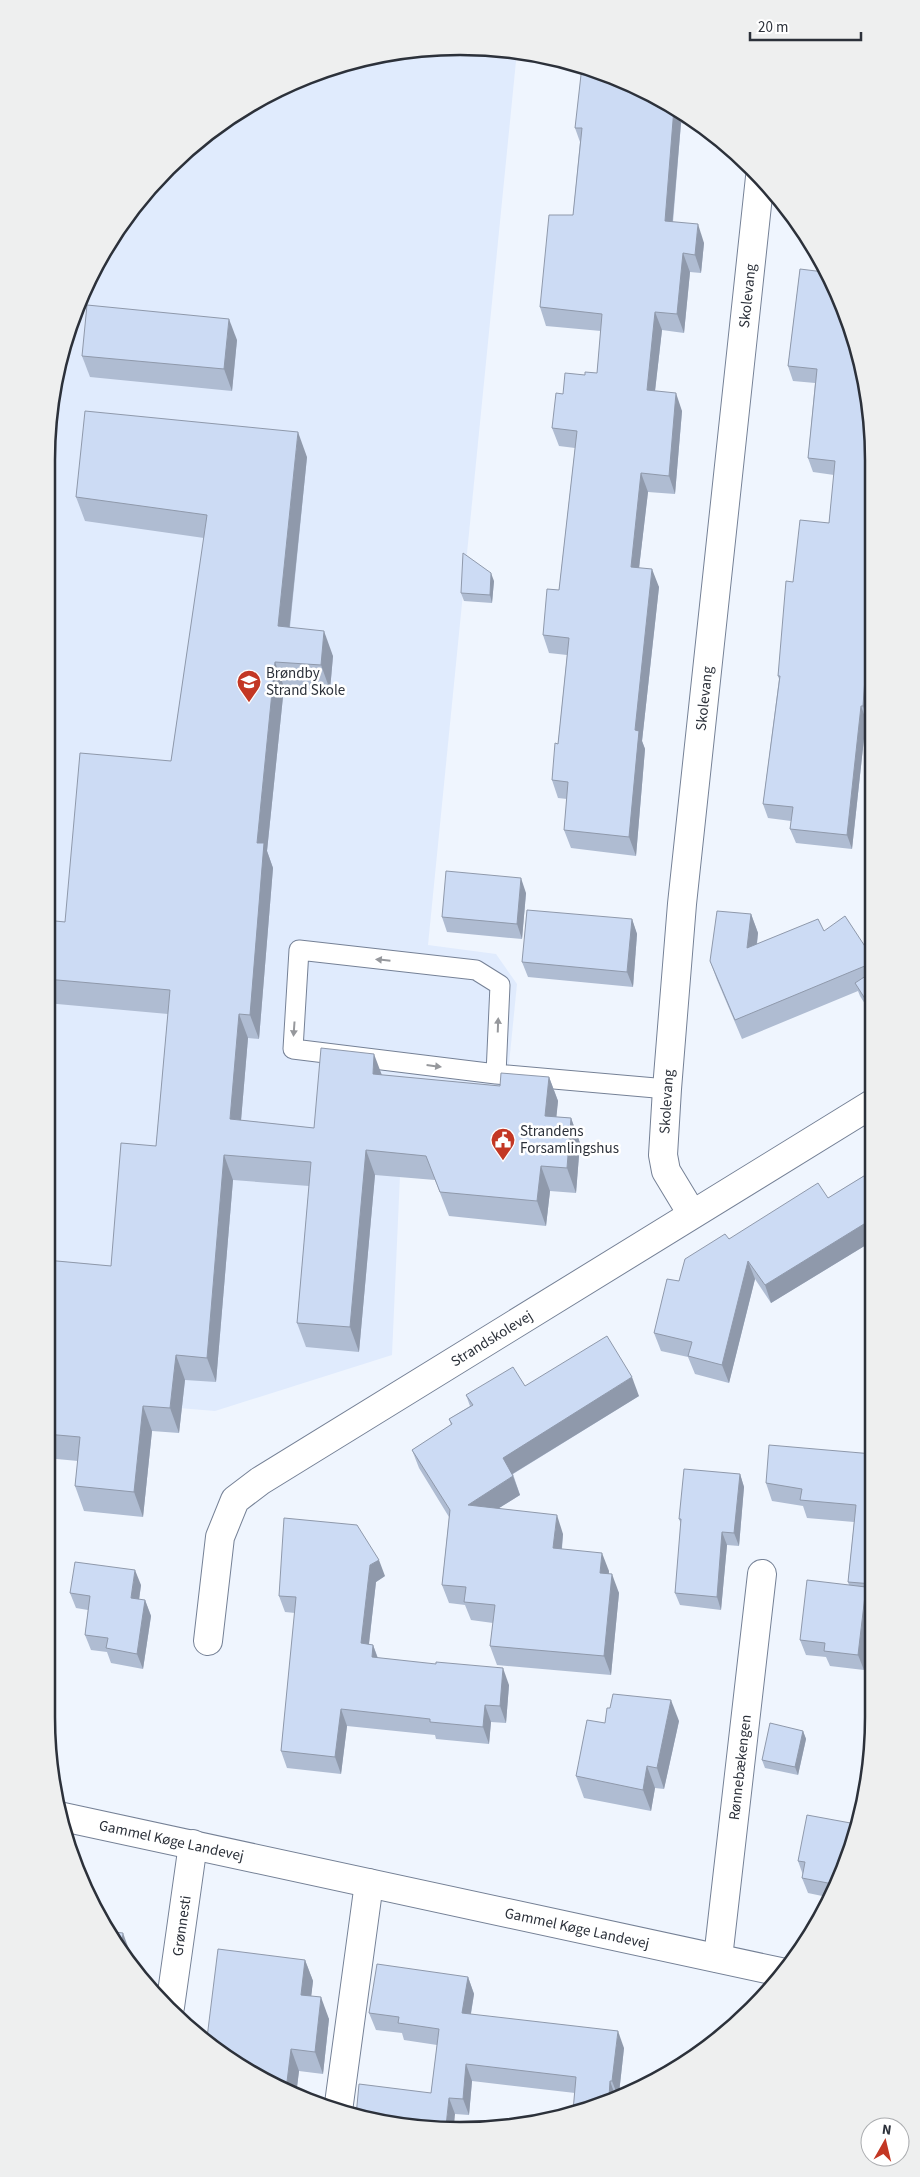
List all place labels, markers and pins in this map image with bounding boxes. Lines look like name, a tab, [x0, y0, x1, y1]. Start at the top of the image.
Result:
place label: Brøndby Strand Skole	[266, 663, 345, 701]
school or university icon: Brøndby Strand Skole	[236, 669, 262, 703]
place label: Strandens Forsamlingshus	[520, 1121, 619, 1159]
public building icon: Strandens Forsamlingshus	[490, 1127, 516, 1161]

